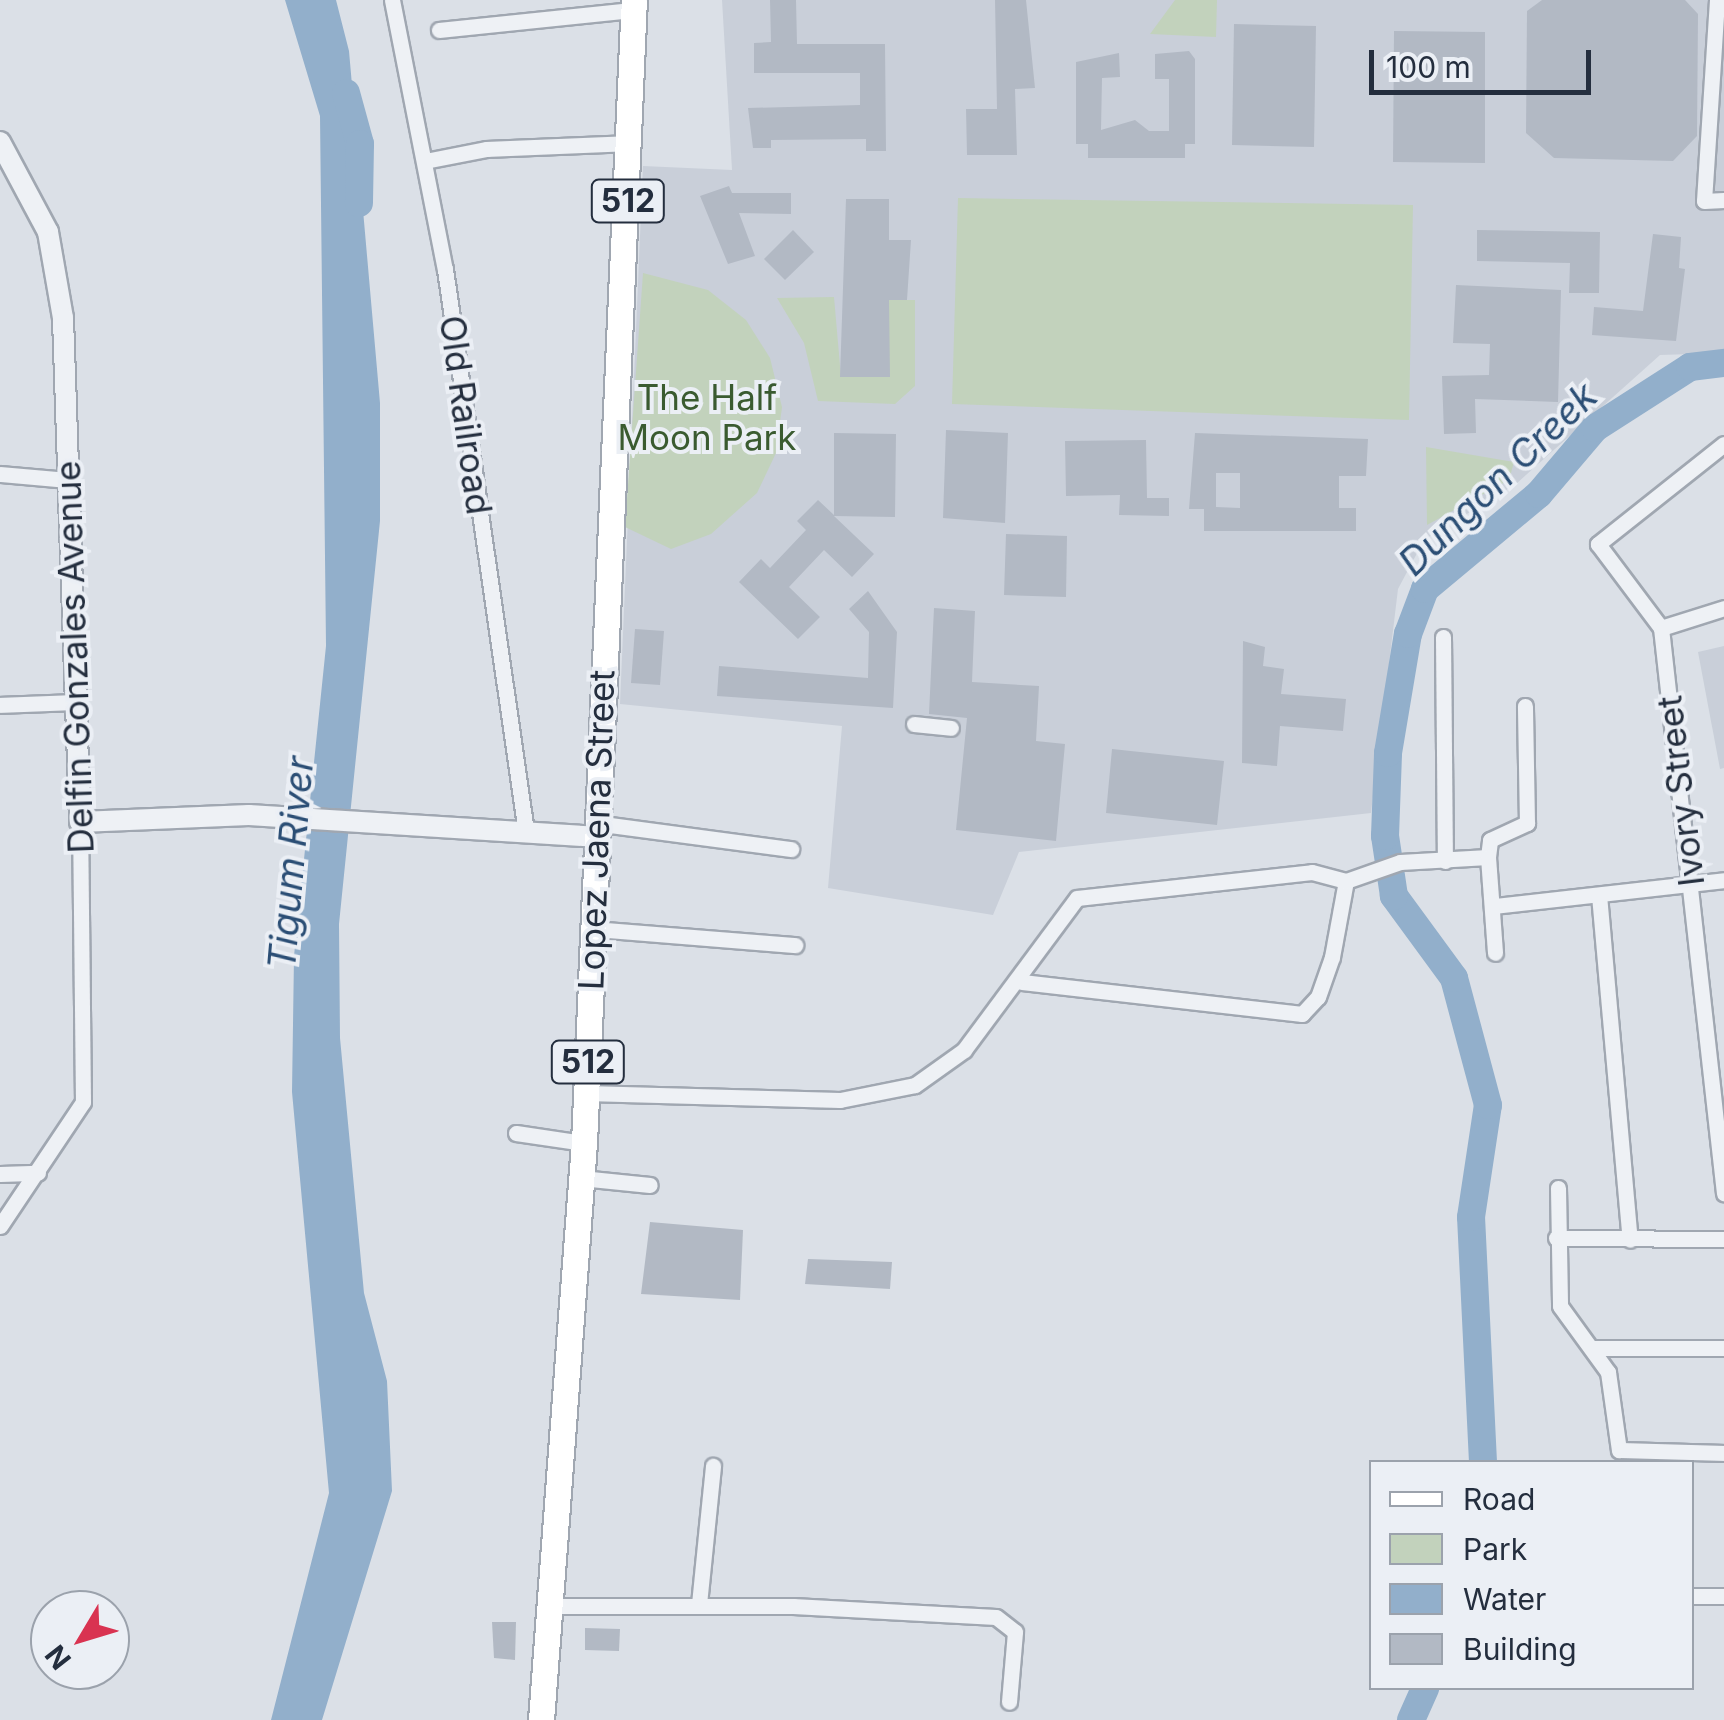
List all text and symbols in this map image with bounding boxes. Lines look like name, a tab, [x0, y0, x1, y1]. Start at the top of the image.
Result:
scale bar	[1374, 30, 1596, 92]
text: 100 m	[1386, 49, 1471, 85]
road number: 512	[590, 174, 666, 228]
street label: Old Railroad	[431, 313, 501, 517]
water label: Dungon Creek	[1389, 373, 1607, 585]
park label: The Half Moon Park	[617, 376, 797, 458]
street label: Delfin Gonzales Avenue	[46, 460, 102, 854]
street label: Lopez Jaena Street	[569, 669, 623, 991]
street label: Ivory Street	[1647, 693, 1713, 889]
water label: Tigum River	[259, 754, 323, 972]
road number: 512	[550, 1035, 626, 1089]
legend	[1369, 1460, 1694, 1690]
text: Road	[1463, 1481, 1535, 1517]
text: Park	[1463, 1531, 1527, 1567]
text: Water	[1463, 1581, 1546, 1617]
north arrow	[30, 1590, 130, 1690]
text: Building	[1463, 1631, 1577, 1667]
text: N	[38, 1638, 78, 1676]

